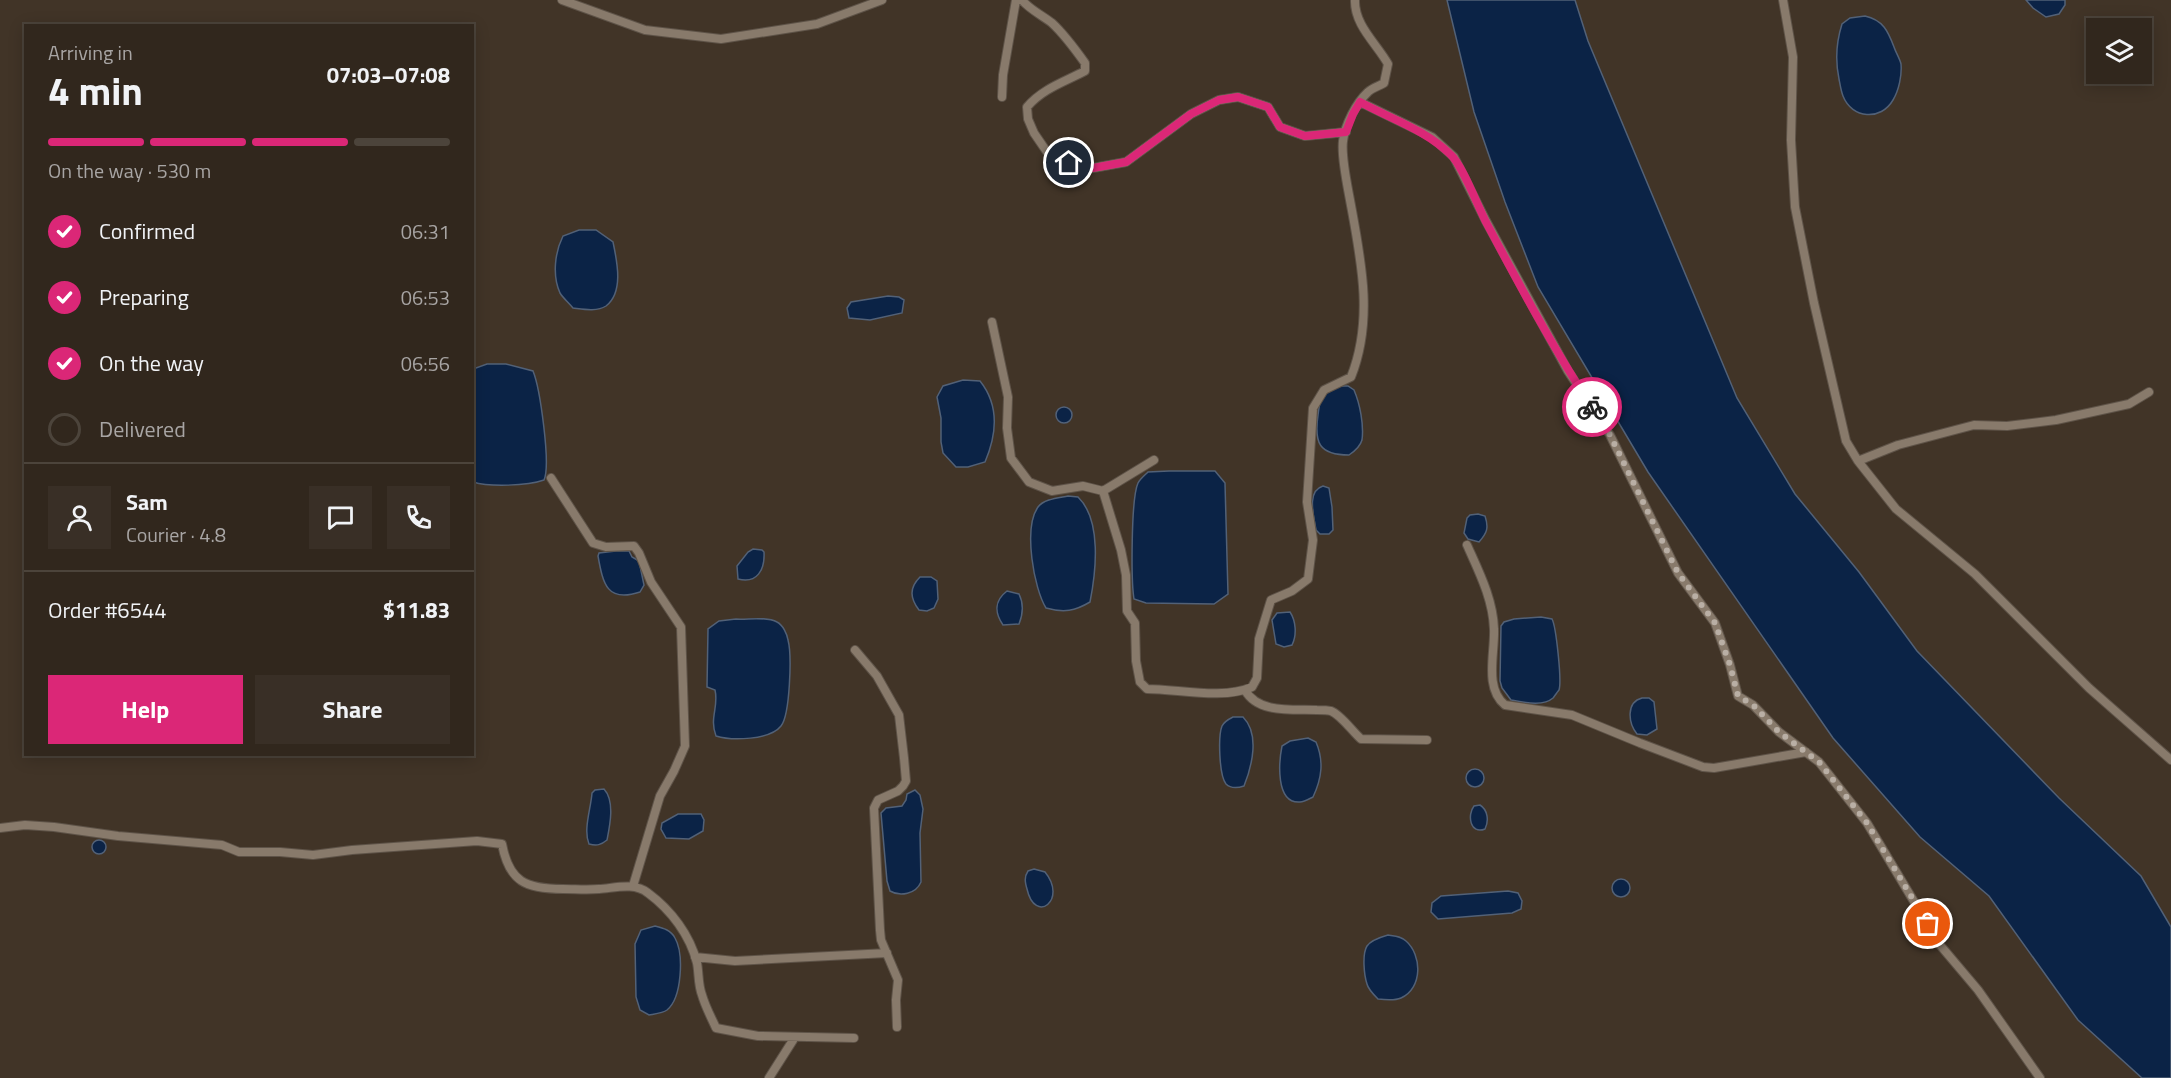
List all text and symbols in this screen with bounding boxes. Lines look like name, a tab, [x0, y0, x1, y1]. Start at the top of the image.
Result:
map controls	[2086, 18, 2152, 84]
button: layers	[2086, 18, 2152, 84]
text: Arriving in	[48, 37, 133, 68]
text: 07:03–07:08	[327, 58, 450, 92]
text: 4 min	[48, 61, 143, 120]
pin	[1043, 137, 1094, 188]
icon: home	[1052, 146, 1085, 179]
text: On the way · 530 m	[48, 155, 211, 186]
text: Confirmed	[99, 214, 195, 248]
icon: check	[48, 215, 81, 248]
text: 06:31	[401, 216, 450, 247]
text: Preparing	[99, 280, 189, 314]
icon: check	[48, 281, 81, 314]
text: 06:53	[401, 282, 450, 313]
text: On the way	[99, 346, 204, 380]
icon: check	[48, 347, 81, 380]
text: 06:56	[401, 348, 450, 379]
courier	[1562, 377, 1622, 437]
icon: bike	[1576, 391, 1609, 424]
text: Delivered	[99, 412, 186, 446]
text: Sam	[126, 485, 168, 519]
button: person	[48, 486, 111, 549]
button: chat	[309, 486, 372, 549]
button: phone	[387, 486, 450, 549]
text: Courier · 4.8	[126, 519, 226, 550]
text: Order #6544	[48, 593, 167, 627]
text: $11.83	[383, 593, 450, 627]
button: Help	[48, 675, 243, 744]
button: Share	[255, 675, 450, 744]
pin	[1902, 898, 1953, 949]
icon: bag	[1911, 907, 1944, 940]

